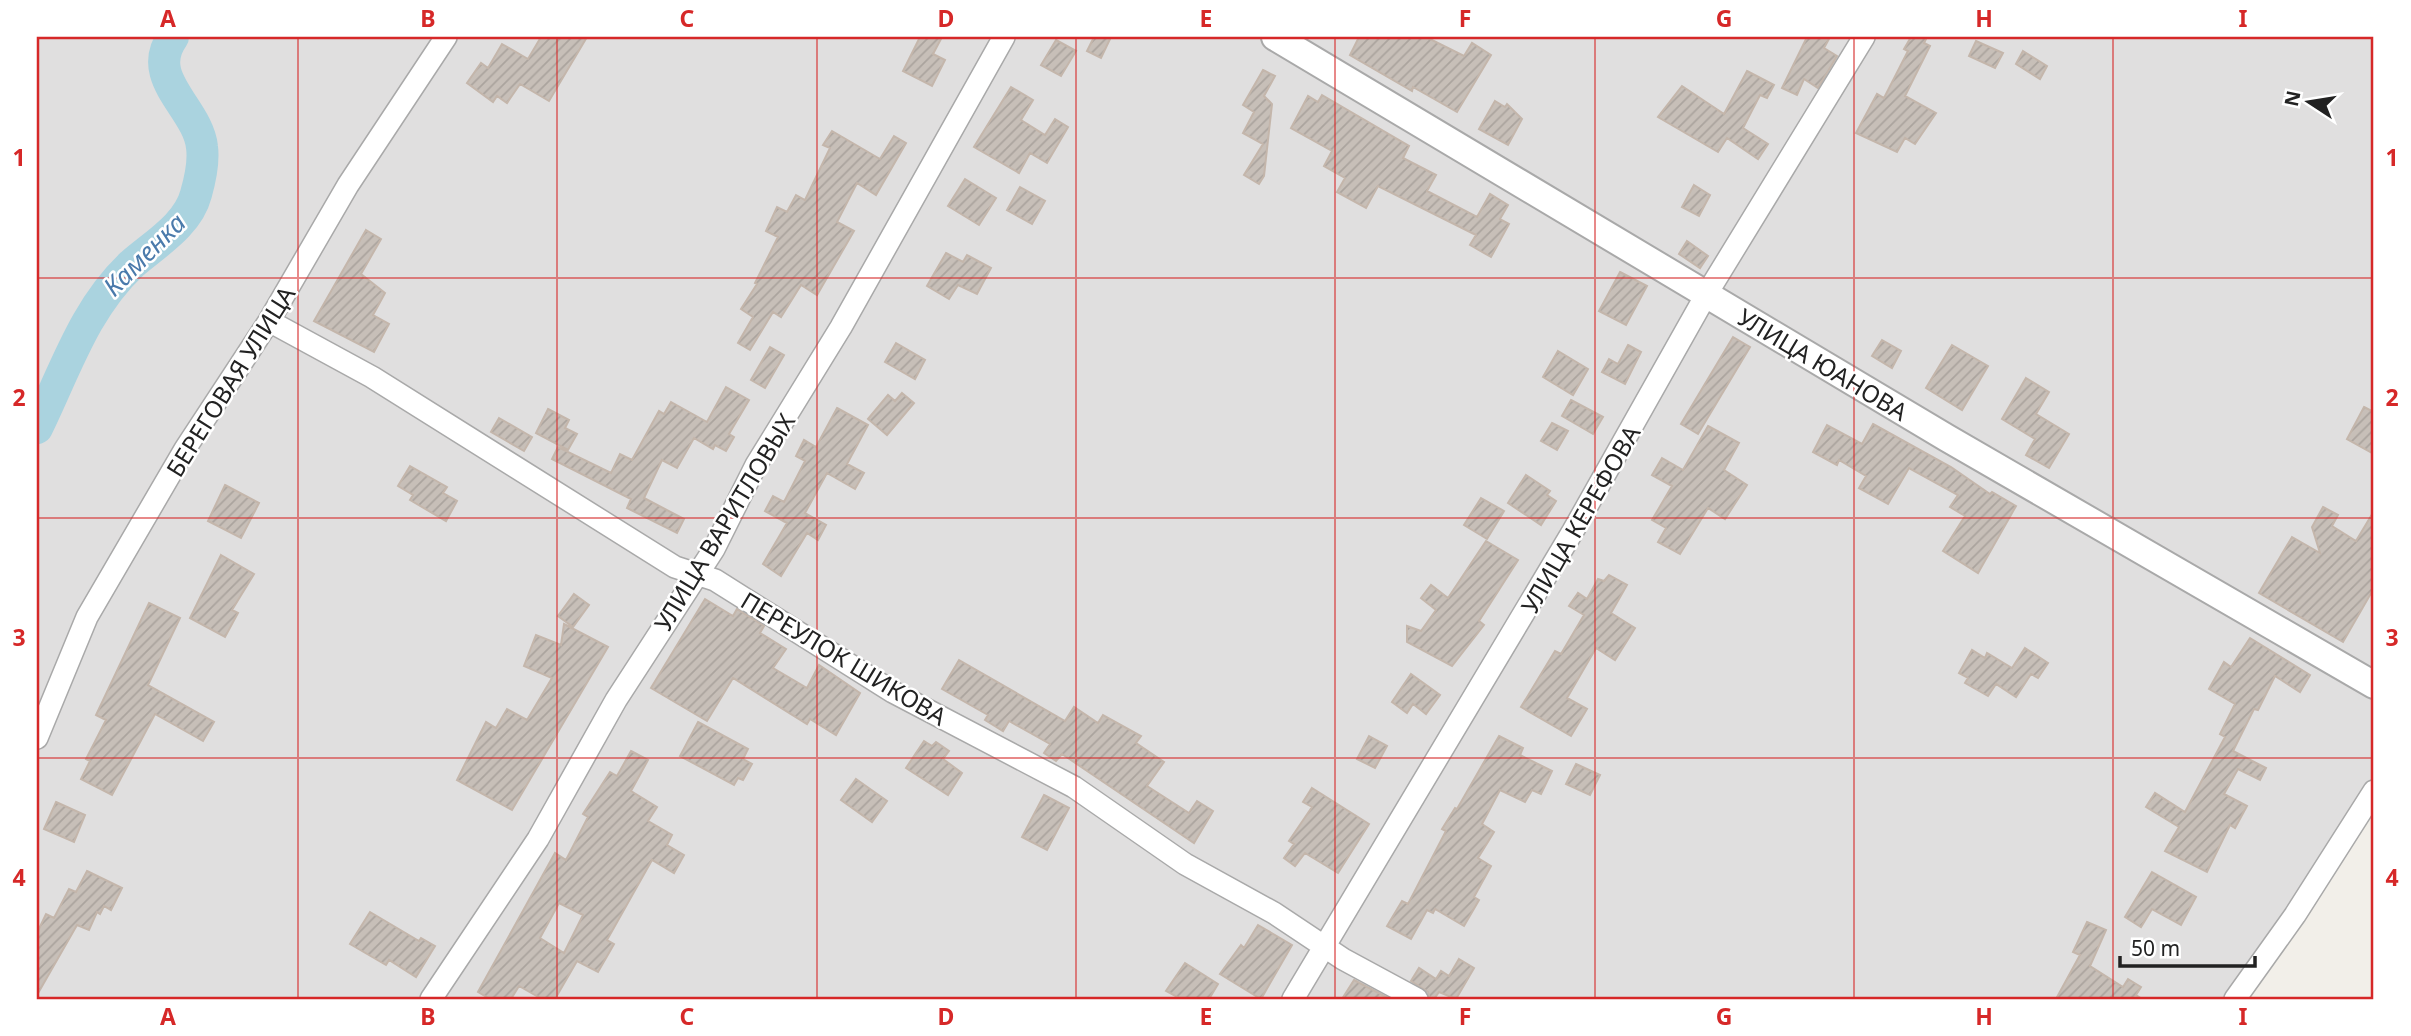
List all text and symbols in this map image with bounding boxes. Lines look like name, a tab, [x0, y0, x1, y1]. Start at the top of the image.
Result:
text: A	[160, 2, 176, 34]
text: B	[420, 2, 436, 34]
text: C	[680, 2, 695, 34]
text: D	[938, 2, 954, 34]
text: E	[1200, 2, 1212, 34]
text: F	[1459, 2, 1471, 34]
text: G	[1716, 2, 1732, 34]
text: H	[1975, 2, 1993, 34]
text: I	[2239, 2, 2248, 34]
north arrow	[2274, 66, 2344, 136]
text: N	[2278, 88, 2307, 109]
text: 1	[12, 141, 26, 173]
text: 1	[2385, 141, 2399, 173]
water label: Каменка	[95, 205, 193, 303]
street label: БЕРЕГОВАЯ УЛИЦА	[158, 279, 302, 483]
street label: УЛИЦА ЮАНОВА	[1732, 300, 1915, 428]
text: 2	[12, 381, 26, 413]
text: 2	[2385, 381, 2399, 413]
street label: УЛИЦА ВАРИТЛОВЫХ	[646, 407, 802, 637]
street label: УЛИЦА КЕРЕФОВА	[1513, 418, 1648, 619]
street label: ПЕРЕУЛОК ШИКОВА	[735, 584, 954, 733]
text: 3	[12, 621, 26, 653]
text: 3	[2385, 621, 2399, 653]
text: 4	[12, 861, 26, 893]
text: 4	[2385, 861, 2399, 893]
scale bar	[2120, 924, 2255, 968]
text: 50 m	[2131, 934, 2180, 962]
text: A	[160, 1000, 176, 1032]
text: B	[420, 1000, 436, 1032]
text: C	[680, 1000, 695, 1032]
text: D	[938, 1000, 954, 1032]
text: E	[1200, 1000, 1212, 1032]
text: F	[1459, 1000, 1471, 1032]
text: G	[1716, 1000, 1732, 1032]
text: H	[1975, 1000, 1993, 1032]
text: I	[2239, 1000, 2248, 1032]

